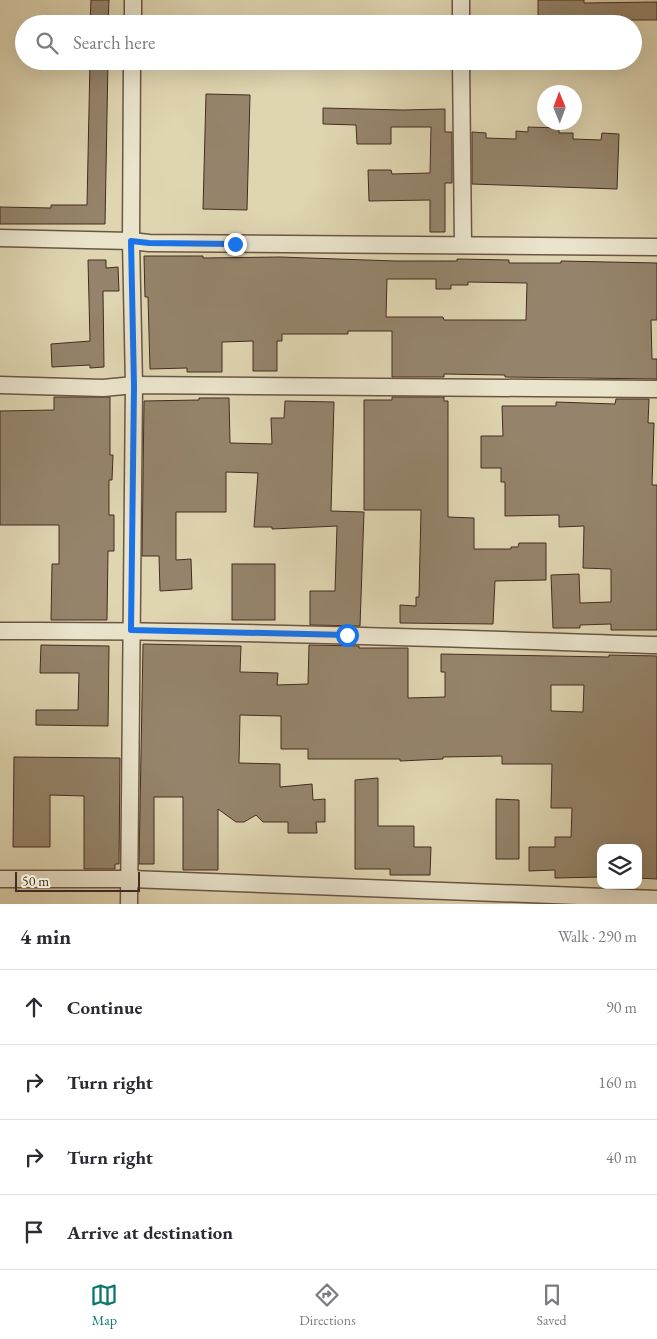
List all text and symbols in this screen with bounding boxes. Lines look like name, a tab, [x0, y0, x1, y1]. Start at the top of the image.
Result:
search box	[15, 15, 642, 70]
icon: search	[33, 29, 61, 57]
text: Search here	[73, 30, 155, 55]
north arrow	[537, 85, 582, 130]
route end	[224, 233, 247, 256]
route start	[336, 624, 359, 647]
map controls	[597, 844, 642, 889]
button: layers	[597, 844, 642, 889]
scale bar	[15, 869, 140, 892]
text: 50 m	[22, 872, 49, 890]
text: 4 min	[20, 923, 71, 950]
text: Walk · 290 m	[558, 926, 637, 947]
icon: ahead	[20, 993, 48, 1021]
text: Continue	[67, 995, 142, 1020]
text: 90 m	[606, 997, 637, 1018]
icon: right	[20, 1068, 48, 1096]
text: Turn right	[67, 1070, 153, 1095]
text: 160 m	[598, 1072, 637, 1093]
icon: right	[20, 1143, 48, 1171]
text: Turn right	[67, 1145, 153, 1170]
text: 40 m	[606, 1147, 637, 1168]
icon: arrive	[20, 1218, 48, 1246]
text: Arrive at destination	[67, 1220, 233, 1245]
tab: Map	[90, 1281, 118, 1329]
tab: Directions	[299, 1281, 356, 1329]
tab: Saved	[537, 1281, 567, 1329]

